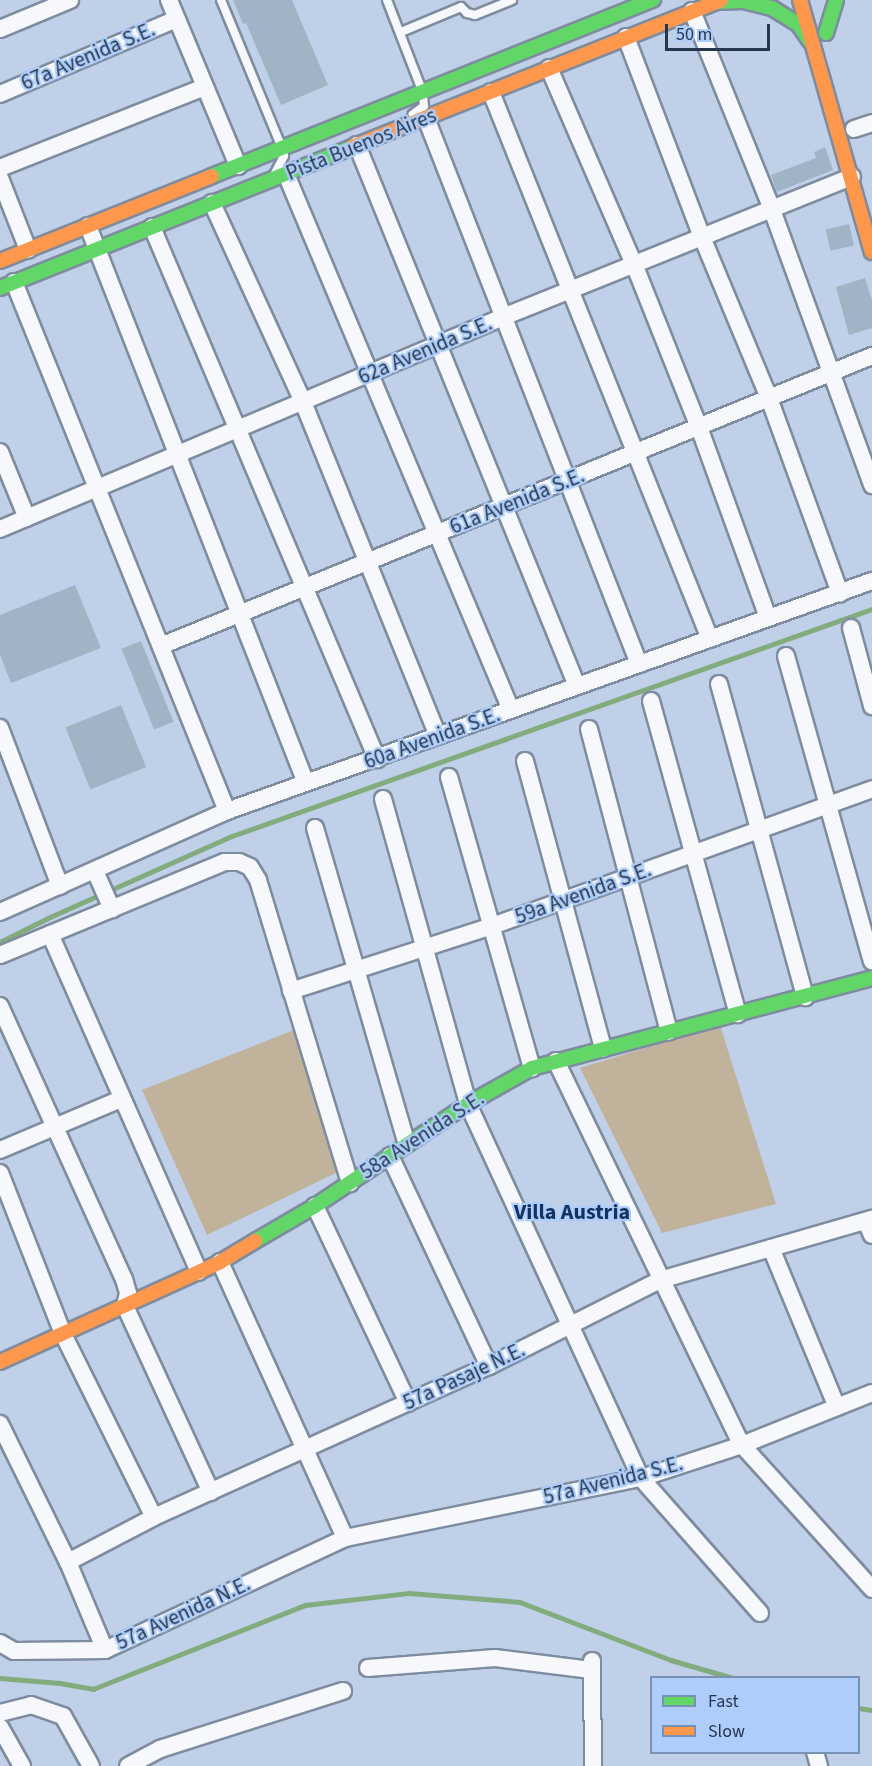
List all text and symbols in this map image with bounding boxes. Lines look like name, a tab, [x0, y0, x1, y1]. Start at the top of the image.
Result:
scale bar	[668, 12, 773, 50]
street label: 67a Avenida S.E.	[17, 16, 159, 96]
text: 50 m	[676, 22, 712, 47]
street label: Pista Buenos Aires	[282, 102, 440, 186]
street label: 62a Avenida S.E.	[354, 310, 496, 390]
street label: 61a Avenida S.E.	[446, 463, 588, 539]
street label: 60a Avenida S.E.	[361, 702, 503, 774]
street label: 59a Avenida S.E.	[512, 857, 654, 929]
street label: 58a Avenida S.E.	[355, 1086, 489, 1184]
district label: Villa Austria	[514, 1200, 630, 1226]
street label: 57a Pasaje N.E.	[399, 1337, 529, 1415]
street label: 57a Avenida S.E.	[541, 1450, 685, 1510]
street label: 57a Avenida N.E.	[112, 1571, 254, 1655]
legend	[650, 1676, 860, 1754]
text: Fast	[708, 1689, 739, 1714]
text: Slow	[708, 1719, 745, 1744]

